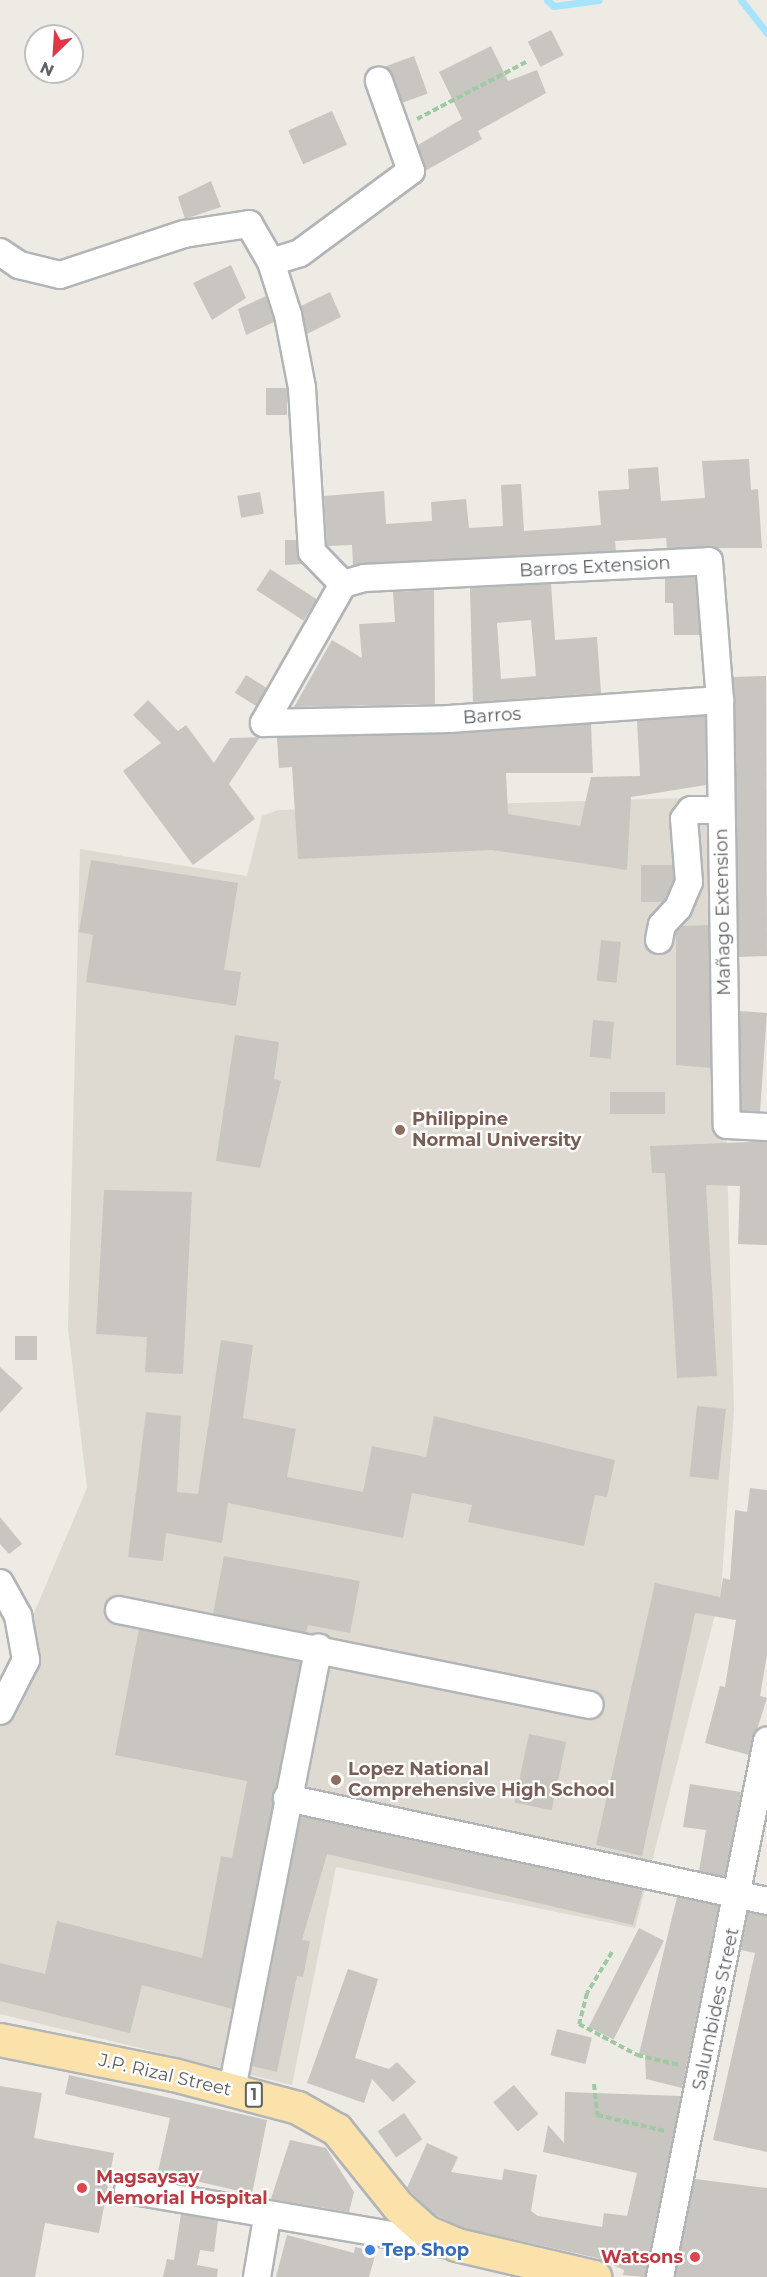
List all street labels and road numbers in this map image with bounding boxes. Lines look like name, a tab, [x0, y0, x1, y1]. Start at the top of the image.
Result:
street label: Barros Extension	[519, 552, 671, 582]
street label: Barros	[462, 703, 522, 729]
street label: Mañago Extension	[711, 828, 735, 996]
street label: Salumbides Street	[688, 1926, 744, 2092]
street label: J.P. Rizal Street	[97, 2049, 233, 2101]
road number: 1	[244, 2082, 264, 2108]

